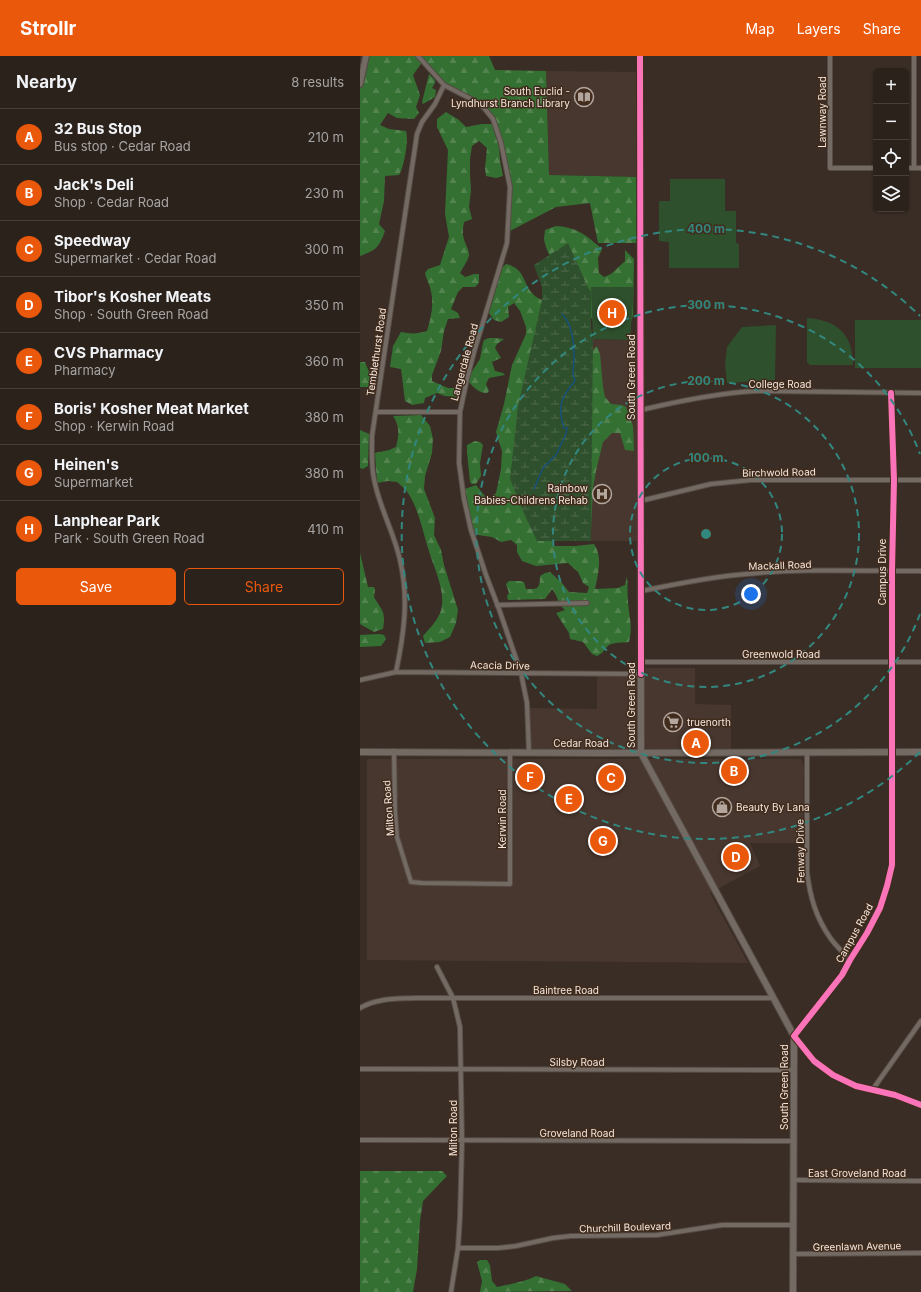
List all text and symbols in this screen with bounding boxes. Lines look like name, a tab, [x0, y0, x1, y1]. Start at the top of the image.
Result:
text: Strollr	[20, 17, 76, 40]
text: Map	[746, 20, 775, 37]
text: Layers	[797, 20, 841, 37]
text: Share	[863, 20, 901, 37]
map controls	[873, 68, 909, 212]
button: +	[873, 68, 909, 104]
text: Nearby	[16, 72, 77, 92]
text: 8 results	[291, 74, 344, 90]
street label: Lawnway Road	[816, 76, 828, 148]
place label: South Euclid - Lyndhurst Branch Library	[451, 85, 570, 109]
library icon: South Euclid - Lyndhurst Branch Library	[573, 86, 595, 108]
button: −	[873, 104, 909, 140]
text: 32 Bus Stop	[54, 119, 142, 138]
text: A	[24, 129, 34, 145]
text: 210 m	[308, 129, 344, 145]
text: Bus stop · Cedar Road	[54, 138, 191, 154]
button: locate	[873, 140, 909, 176]
text: Jack's Deli	[54, 175, 134, 194]
button: layers	[873, 176, 909, 212]
text: B	[25, 185, 33, 201]
text: 230 m	[305, 185, 344, 201]
text: Shop · Cedar Road	[54, 194, 169, 210]
text: 400 m	[687, 221, 725, 236]
text: Speedway	[54, 231, 131, 250]
text: C	[24, 241, 34, 257]
text: 300 m	[305, 241, 344, 257]
text: Supermarket · Cedar Road	[54, 250, 216, 266]
text: Tibor's Kosher Meats	[54, 287, 211, 306]
text: D	[24, 297, 34, 313]
text: 350 m	[305, 297, 344, 313]
text: 300 m	[687, 297, 725, 312]
pin: H	[599, 298, 625, 328]
text: Shop · South Green Road	[54, 306, 209, 322]
street label: Temblethurst Road	[364, 307, 388, 397]
street label: Langerdale Road	[448, 322, 480, 402]
street label: South Green Road	[625, 334, 637, 420]
text: CVS Pharmacy	[54, 343, 164, 362]
text: E	[25, 353, 33, 369]
text: 360 m	[305, 353, 344, 369]
text: Pharmacy	[54, 362, 116, 378]
text: 200 m	[687, 373, 725, 388]
street label: College Road	[749, 378, 811, 390]
text: Boris' Kosher Meat Market	[54, 399, 249, 418]
text: F	[25, 409, 33, 425]
text: 380 m	[305, 409, 344, 425]
text: Shop · Kerwin Road	[54, 418, 174, 434]
text: 100 m	[688, 450, 724, 465]
text: Heinen's	[54, 455, 119, 474]
text: G	[24, 465, 34, 481]
text: 380 m	[305, 465, 344, 481]
street label: Birchwold Road	[742, 465, 816, 479]
text: Supermarket	[54, 474, 133, 490]
place label: Rainbow Babies-Childrens Rehab	[474, 482, 588, 506]
hospital icon: Rainbow Babies-Childrens Rehab	[591, 483, 613, 505]
text: Lanphear Park	[54, 511, 160, 530]
text: H	[24, 521, 34, 537]
text: 410 m	[307, 521, 344, 537]
centre of rings	[699, 527, 713, 541]
text: Park · South Green Road	[54, 530, 205, 546]
street label: Campus Drive	[876, 539, 888, 605]
street label: Mackall Road	[748, 558, 812, 572]
button: Save	[16, 568, 176, 605]
button: Share	[184, 568, 344, 605]
your location	[741, 584, 761, 604]
street label: Greenwold Road	[742, 648, 820, 660]
street label: Acacia Drive	[470, 658, 530, 672]
street label: South Green Road	[625, 662, 637, 748]
supermarket icon: truenorth	[662, 711, 684, 733]
place label: truenorth	[687, 716, 731, 728]
pin: A	[683, 728, 709, 758]
street label: Cedar Road	[553, 737, 609, 749]
pin: B	[721, 756, 747, 786]
pin: F	[517, 762, 543, 792]
pin: C	[598, 763, 624, 793]
street label: Milton Road	[380, 780, 396, 836]
pin: E	[556, 784, 582, 814]
street label: Kerwin Road	[496, 789, 508, 849]
shop icon: Beauty By Lana	[711, 796, 733, 818]
place label: Beauty By Lana	[736, 801, 810, 813]
street label: Fenway Drive	[793, 819, 807, 883]
pin: G	[590, 826, 616, 856]
pin: D	[723, 842, 749, 872]
street label: Campus Road	[833, 901, 875, 965]
street label: Baintree Road	[533, 984, 599, 996]
street label: South Green Road	[778, 1044, 790, 1130]
street label: Silsby Road	[549, 1056, 605, 1068]
street label: Milton Road	[447, 1100, 459, 1156]
street label: Groveland Road	[539, 1127, 615, 1139]
street label: East Groveland Road	[808, 1167, 906, 1179]
street label: Churchill Boulevard	[579, 1219, 671, 1235]
street label: Greenlawn Avenue	[813, 1239, 902, 1253]

